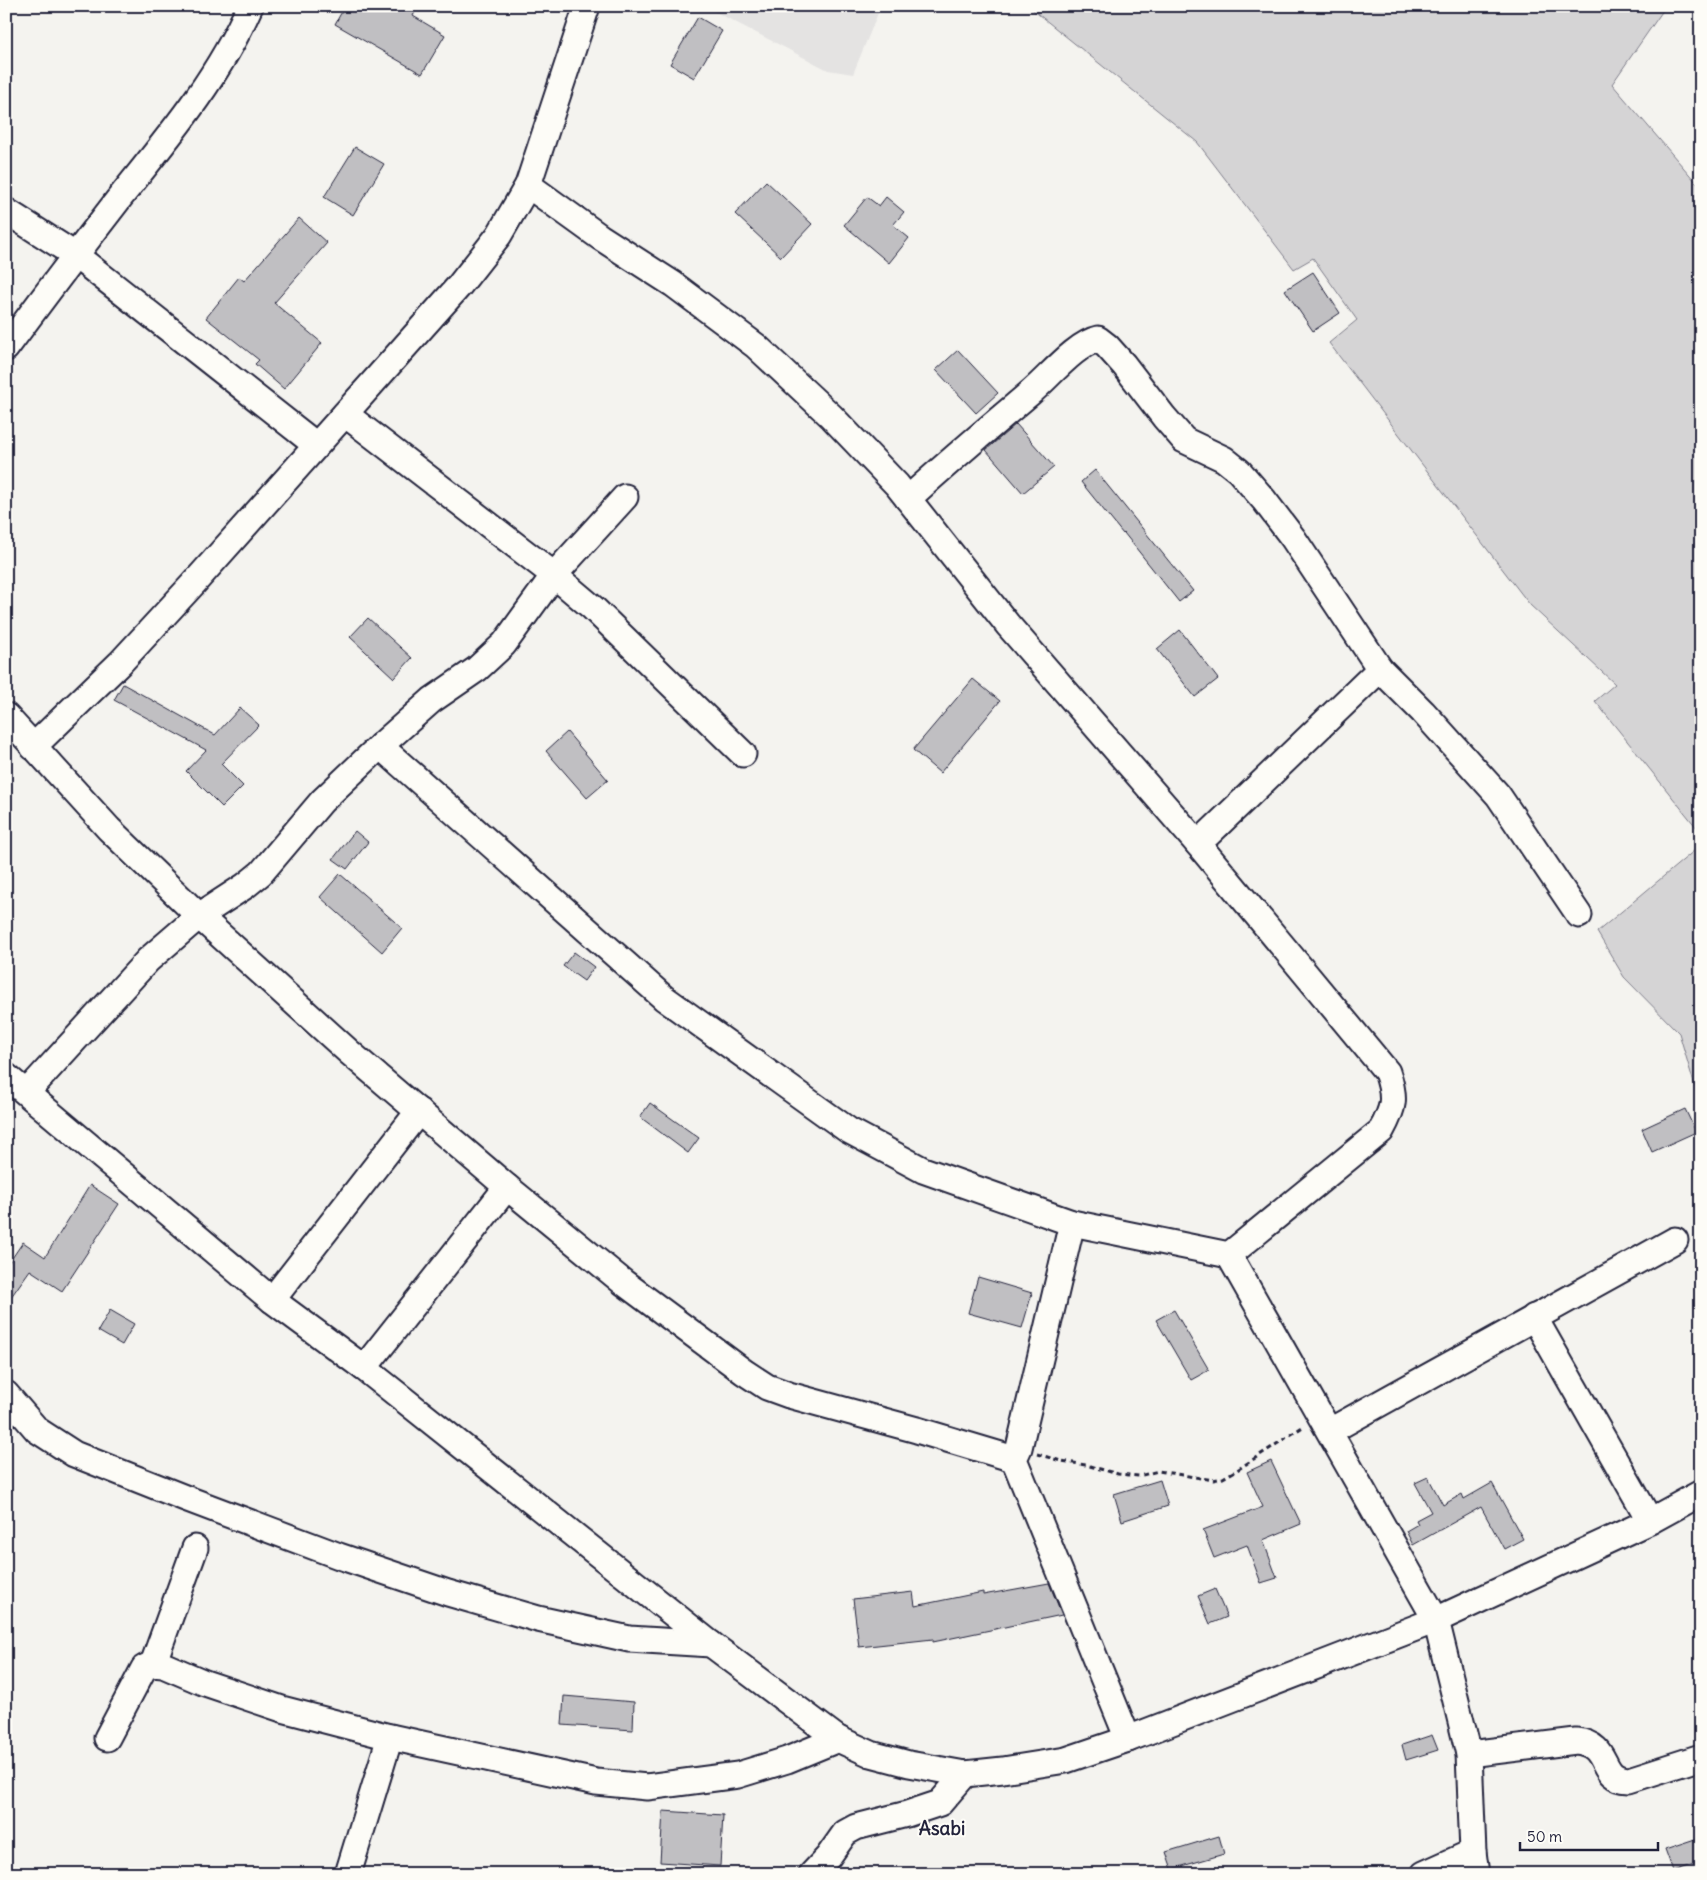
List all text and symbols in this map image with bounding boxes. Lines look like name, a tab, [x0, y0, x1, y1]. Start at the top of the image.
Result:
district label: Asabi	[919, 1816, 965, 1840]
scale bar	[1520, 1820, 1657, 1852]
text: 50 m	[1527, 1827, 1562, 1846]

